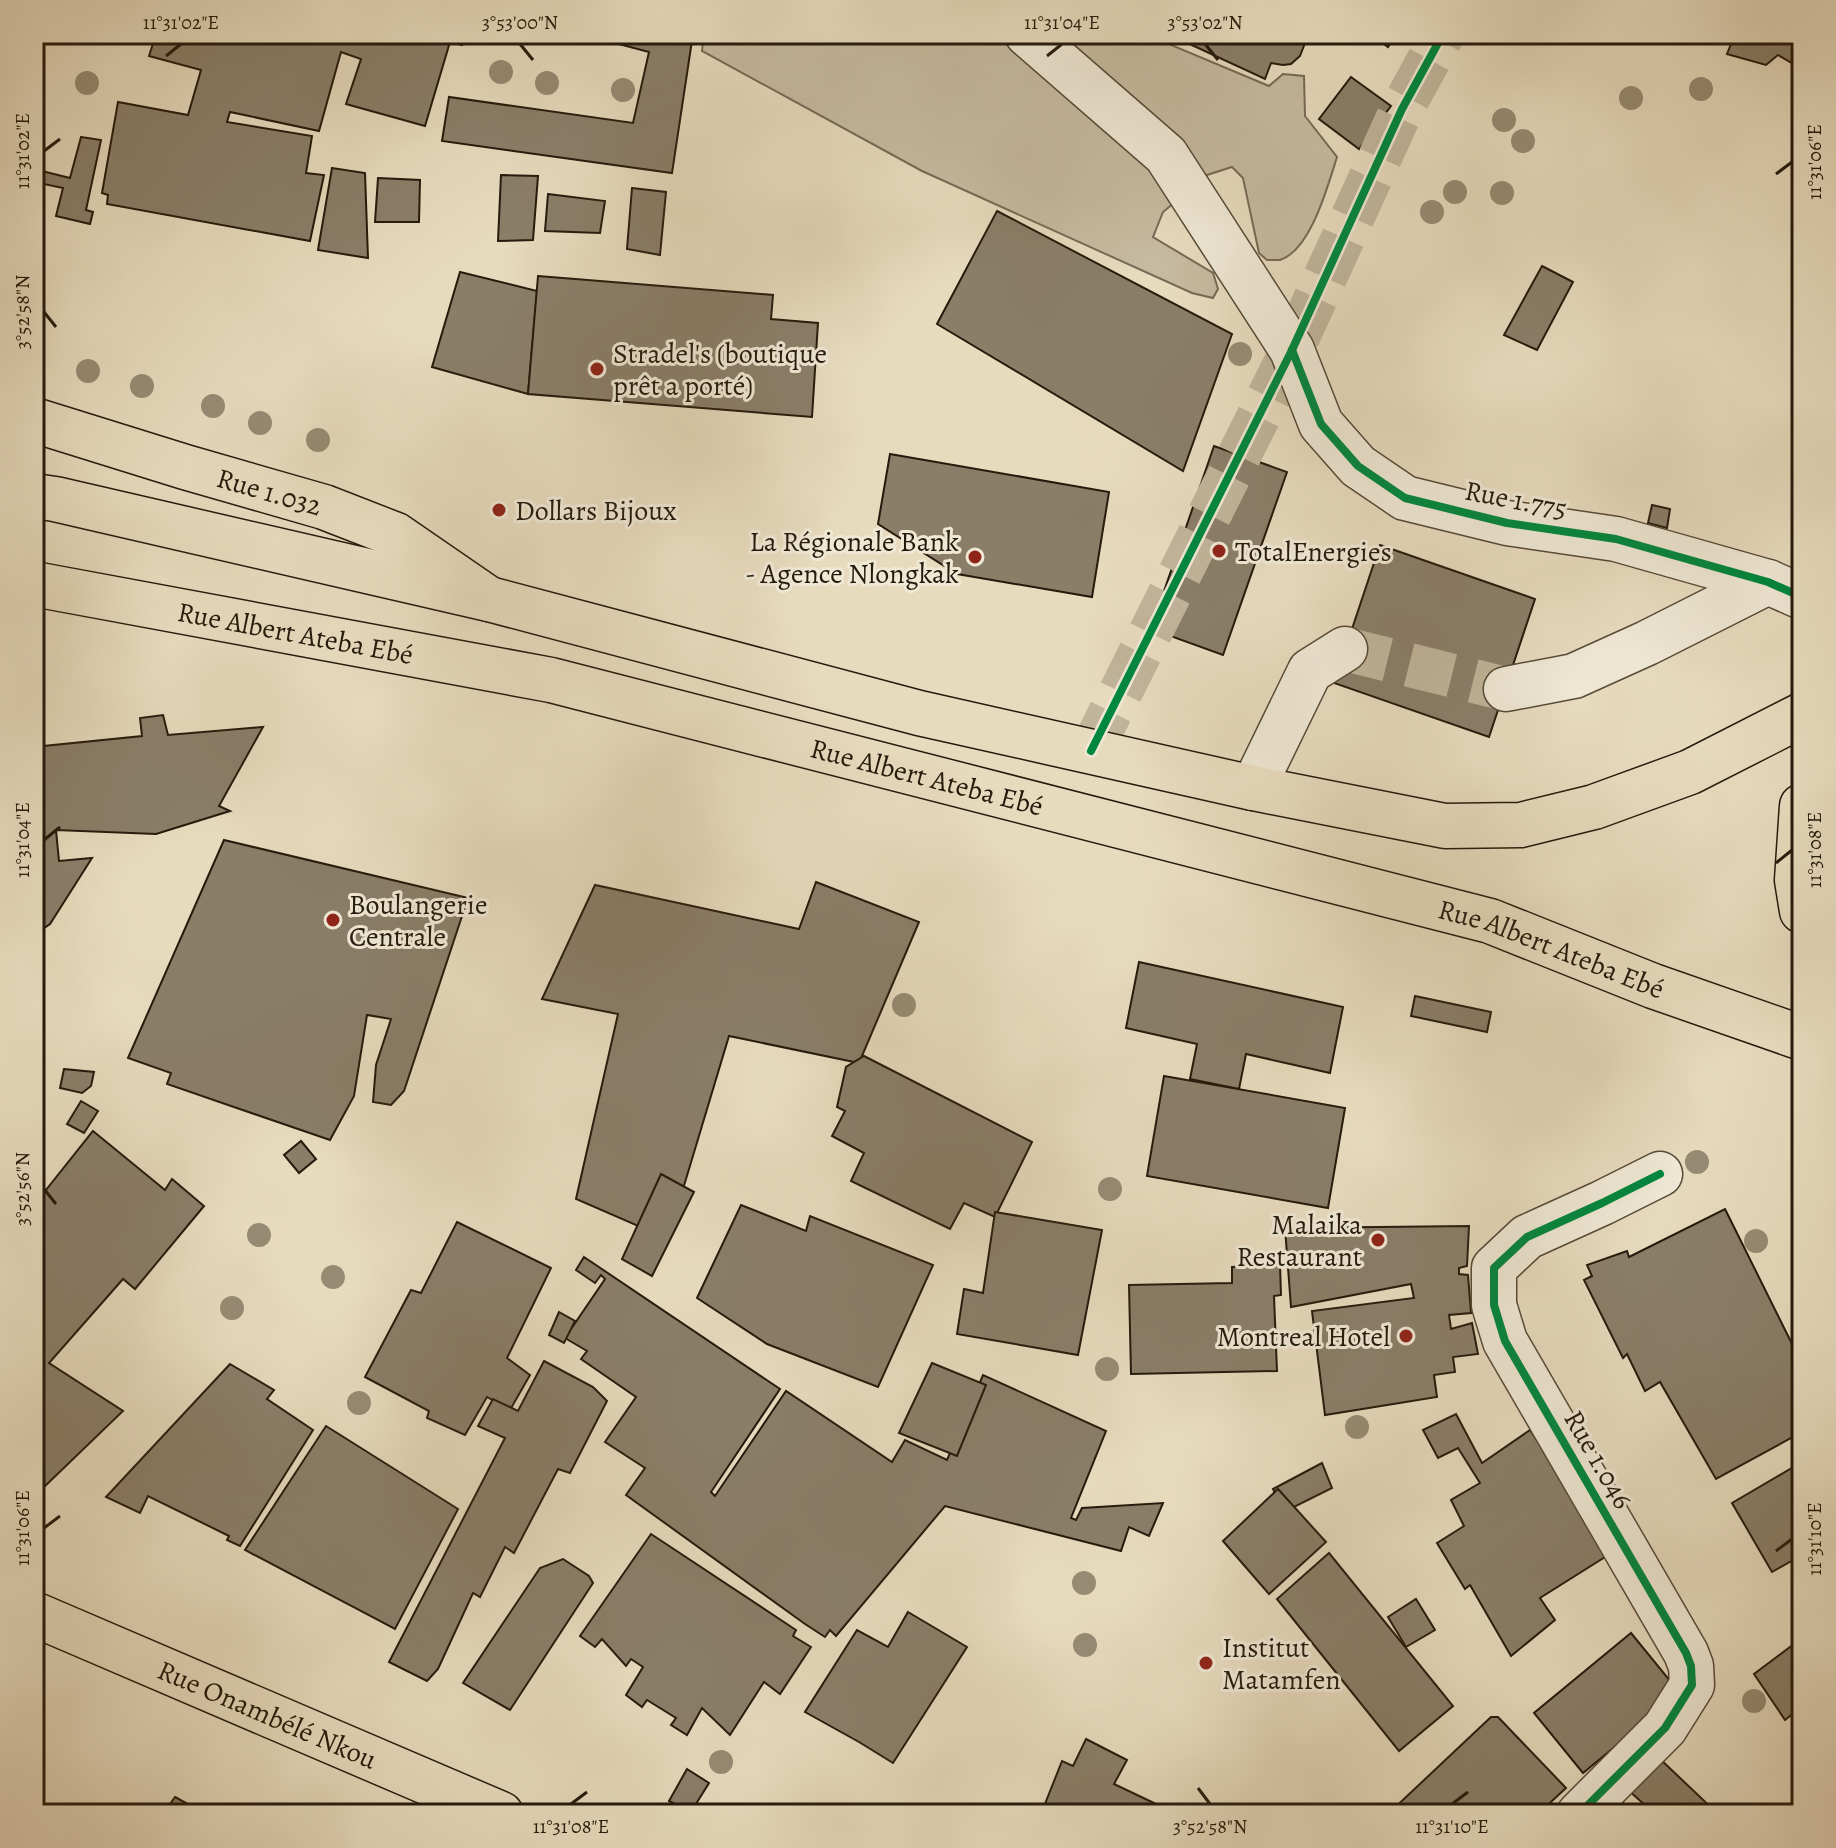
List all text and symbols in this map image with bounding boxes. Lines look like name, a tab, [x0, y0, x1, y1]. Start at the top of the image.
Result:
text: 11°31'02"E	[143, 9, 219, 36]
text: 3°53'00"N	[482, 9, 558, 36]
text: 11°31'04"E	[1024, 9, 1100, 36]
text: 3°53'02"N	[1167, 9, 1243, 36]
text: 11°31'02"E	[9, 113, 36, 189]
text: 11°31'06"E	[1801, 124, 1828, 200]
text: 3°52'58"N	[9, 275, 36, 349]
place label: Stradel's (boutique prêt a porté)	[613, 335, 827, 405]
marker: Stradel's (boutique prêt a porté)	[588, 360, 606, 378]
street label: Rue 1.032	[212, 459, 326, 525]
street label: Rue 1.775	[1462, 471, 1570, 528]
place label: Dollars Bijoux	[515, 492, 677, 530]
marker: Dollars Bijoux	[490, 501, 508, 519]
place label: La Régionale Bank - Agence Nlongkak	[745, 523, 959, 593]
place label: TotalEnergies	[1235, 533, 1392, 571]
marker: TotalEnergies	[1210, 542, 1228, 560]
marker: La Régionale Bank - Agence Nlongkak	[966, 548, 984, 566]
street label: Rue Albert Ateba Ebé	[174, 593, 416, 674]
street label: Rue Albert Ateba Ebé	[806, 729, 1047, 826]
text: 11°31'04"E	[9, 802, 36, 878]
text: 11°31'08"E	[1801, 812, 1828, 888]
place label: Boulangerie Centrale	[349, 886, 488, 956]
street label: Rue Albert Ateba Ebé	[1434, 890, 1669, 1008]
marker: Boulangerie Centrale	[324, 911, 342, 929]
text: 3°52'56"N	[9, 1152, 36, 1226]
place label: Malaika Restaurant	[1236, 1206, 1362, 1276]
marker: Malaika Restaurant	[1369, 1231, 1387, 1249]
place label: Montreal Hotel	[1217, 1318, 1390, 1356]
marker: Montreal Hotel	[1397, 1327, 1415, 1345]
street label: Rue 1.046	[1555, 1403, 1642, 1516]
text: 11°31'06"E	[9, 1490, 36, 1566]
text: 11°31'10"E	[1801, 1502, 1828, 1576]
place label: Institut Matamfen	[1222, 1629, 1341, 1699]
street label: Rue Onambélé Nkou	[152, 1651, 383, 1779]
marker: Institut Matamfen	[1197, 1654, 1215, 1672]
text: 11°31'08"E	[533, 1813, 609, 1840]
text: 3°52'58"N	[1173, 1813, 1247, 1840]
text: 11°31'10"E	[1415, 1813, 1489, 1840]

